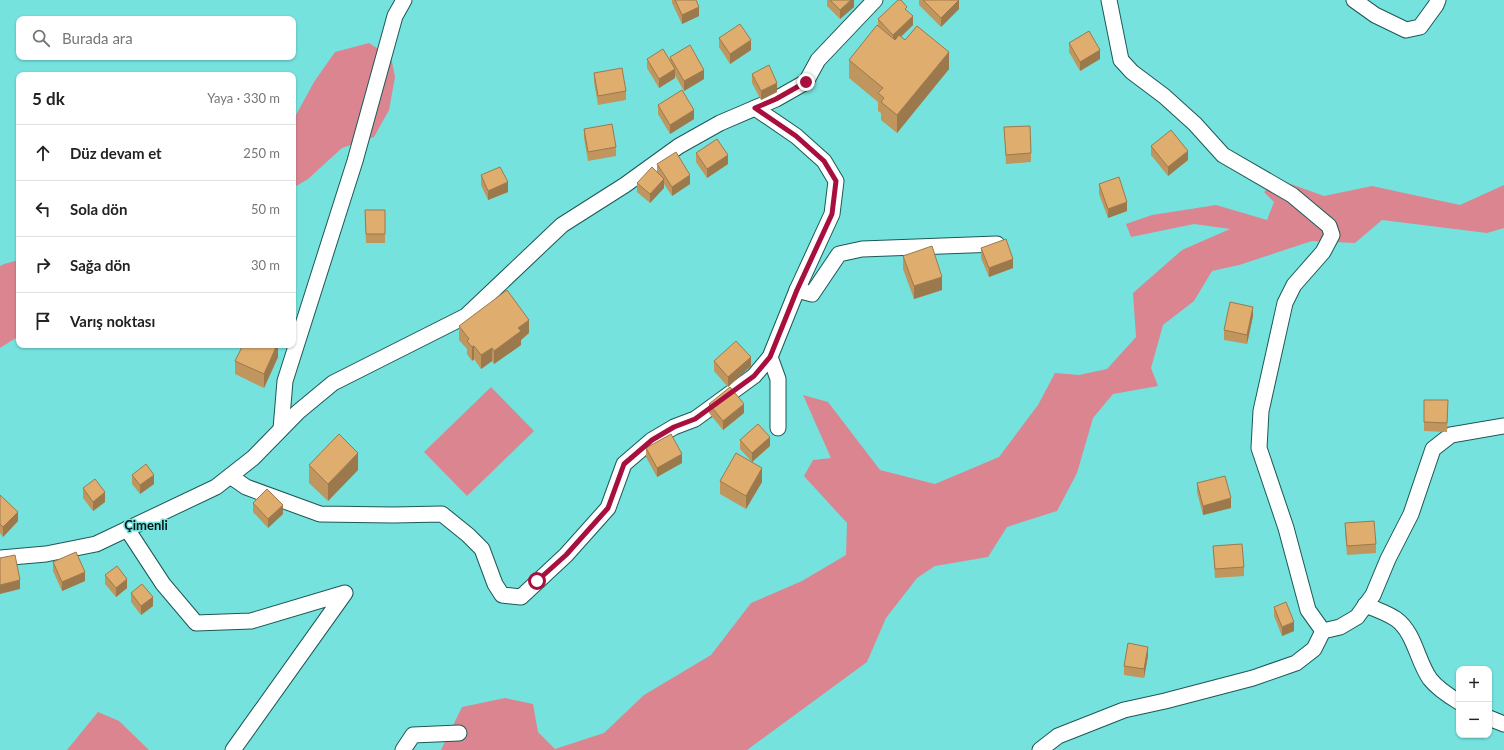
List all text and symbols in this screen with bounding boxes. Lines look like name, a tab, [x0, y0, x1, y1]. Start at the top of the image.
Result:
search box	[16, 16, 296, 60]
icon: search	[30, 27, 52, 49]
text: Burada ara	[62, 29, 133, 47]
route end	[797, 73, 815, 91]
text: 5 dk	[32, 88, 65, 109]
text: Yaya · 330 m	[207, 90, 280, 106]
icon: ahead	[32, 142, 54, 164]
text: Düz devam et	[70, 144, 162, 162]
text: 250 m	[243, 145, 280, 161]
icon: left	[32, 198, 54, 220]
text: Sola dön	[70, 200, 127, 218]
text: 50 m	[251, 201, 280, 217]
icon: right	[32, 254, 54, 276]
text: Sağa dön	[70, 256, 131, 274]
text: 30 m	[251, 257, 280, 273]
icon: arrive	[32, 310, 54, 332]
text: Varış noktası	[70, 312, 155, 330]
district label: Çimenli	[124, 517, 168, 533]
route start	[528, 572, 546, 590]
map controls	[1456, 666, 1492, 738]
button: +	[1456, 666, 1492, 702]
button: −	[1456, 702, 1492, 738]

